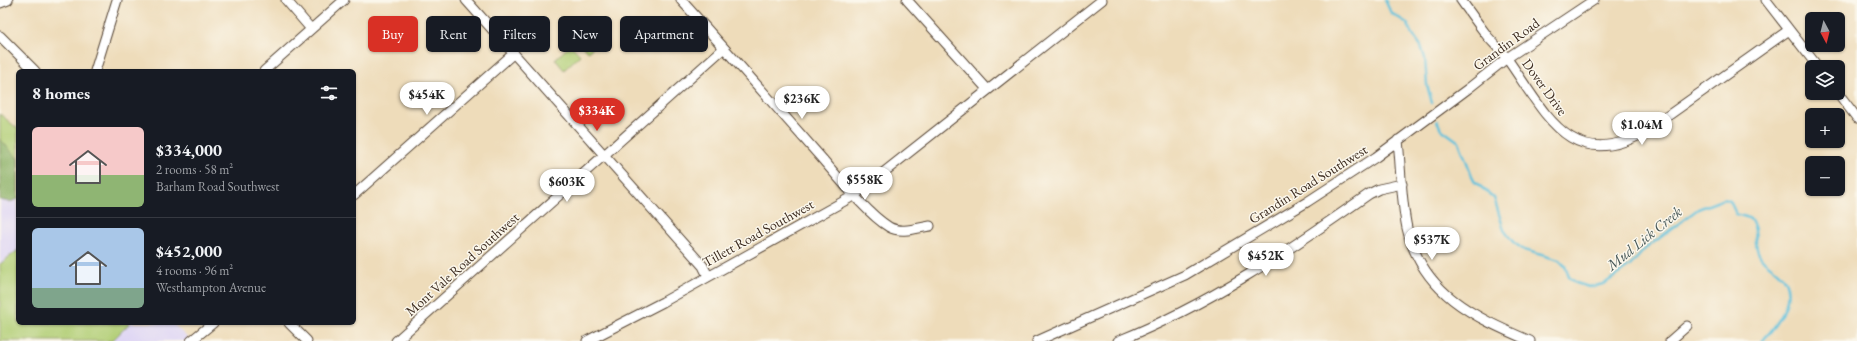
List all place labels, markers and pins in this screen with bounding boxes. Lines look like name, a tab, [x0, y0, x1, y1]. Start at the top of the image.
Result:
pin: $454K	[399, 82, 455, 116]
pin: $236K	[774, 86, 830, 120]
pin: $334K	[569, 98, 625, 132]
pin: $1.04M	[1609, 112, 1675, 146]
pin: $558K	[837, 167, 893, 201]
pin: $603K	[539, 169, 595, 203]
pin: $537K	[1404, 227, 1460, 261]
pin: $452K	[1238, 243, 1294, 277]

